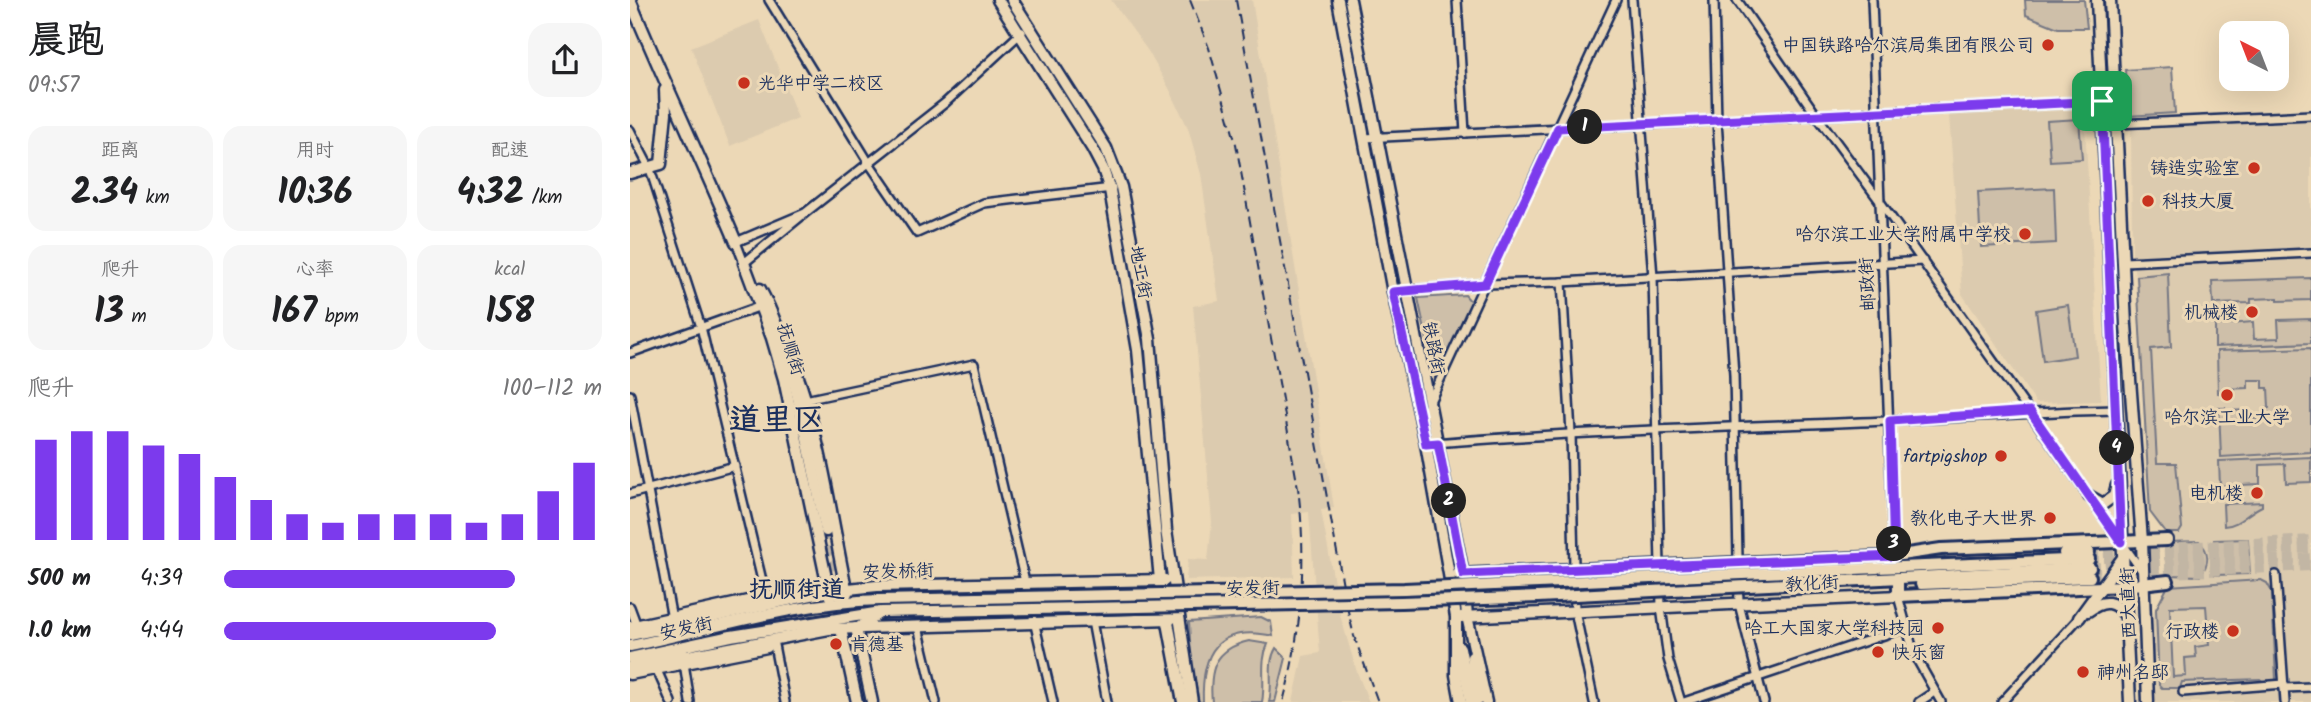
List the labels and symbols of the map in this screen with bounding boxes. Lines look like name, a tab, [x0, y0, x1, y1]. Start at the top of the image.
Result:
north arrow	[2219, 21, 2289, 91]
place label: 中国铁路哈尔滨局集团有限公司	[1782, 32, 2034, 61]
marker: 中国铁路哈尔滨局集团有限公司	[2040, 37, 2056, 53]
place label: 光华中学二校区	[758, 70, 884, 99]
pin	[2072, 71, 2132, 131]
marker: 光华中学二校区	[736, 75, 752, 91]
pin: 1	[1567, 110, 1602, 144]
place label: 铸造实验室	[2150, 155, 2240, 184]
marker: 铸造实验室	[2246, 160, 2262, 176]
place label: 科技大厦	[2162, 188, 2234, 217]
marker: 科技大厦	[2140, 193, 2156, 209]
place label: 哈尔滨工业大学附属中学校	[1795, 221, 2011, 250]
marker: 哈尔滨工业大学附属中学校	[2017, 226, 2033, 242]
street label: 地工街	[1120, 243, 1159, 302]
street label: 邮政街	[1853, 256, 1884, 312]
place label: 机械楼	[2184, 299, 2238, 328]
marker: 机械楼	[2244, 304, 2260, 320]
street label: 抚顺街	[768, 319, 811, 379]
street label: 铁路街	[1413, 319, 1452, 378]
marker: 哈尔滨工业大学	[2219, 387, 2235, 403]
district label: 道里区	[729, 396, 825, 447]
place label: 哈尔滨工业大学	[2164, 404, 2290, 433]
pin: 4	[2100, 430, 2134, 466]
place label: fartpigshop	[1903, 443, 1987, 472]
marker: fartpigshop	[1993, 448, 2009, 464]
place label: 电机楼	[2189, 480, 2243, 509]
pin: 2	[1432, 484, 1466, 518]
marker: 电机楼	[2249, 485, 2265, 501]
place label: 教化电子大世界	[1910, 505, 2036, 534]
marker: 教化电子大世界	[2042, 510, 2058, 526]
pin: 3	[1876, 526, 1912, 562]
street label: 安发桥街	[862, 557, 935, 588]
street label: 西大直街	[2114, 566, 2145, 639]
street label: 教化街	[1784, 569, 1840, 600]
district label: 抚顺街道	[749, 571, 845, 610]
street label: 安发街	[1226, 575, 1280, 604]
street label: 安发街	[657, 610, 716, 649]
place label: 哈工大国家大学科技园	[1744, 615, 1924, 644]
place label: 行政楼	[2165, 618, 2219, 647]
marker: 哈工大国家大学科技园	[1930, 620, 1946, 636]
marker: 行政楼	[2225, 623, 2241, 639]
place label: 肯德基	[850, 631, 904, 660]
marker: 肯德基	[828, 636, 844, 652]
place label: 快乐窗	[1892, 639, 1946, 668]
marker: 快乐窗	[1870, 644, 1886, 660]
place label: 神州名邸	[2097, 659, 2169, 688]
marker: 神州名邸	[2075, 664, 2091, 680]

